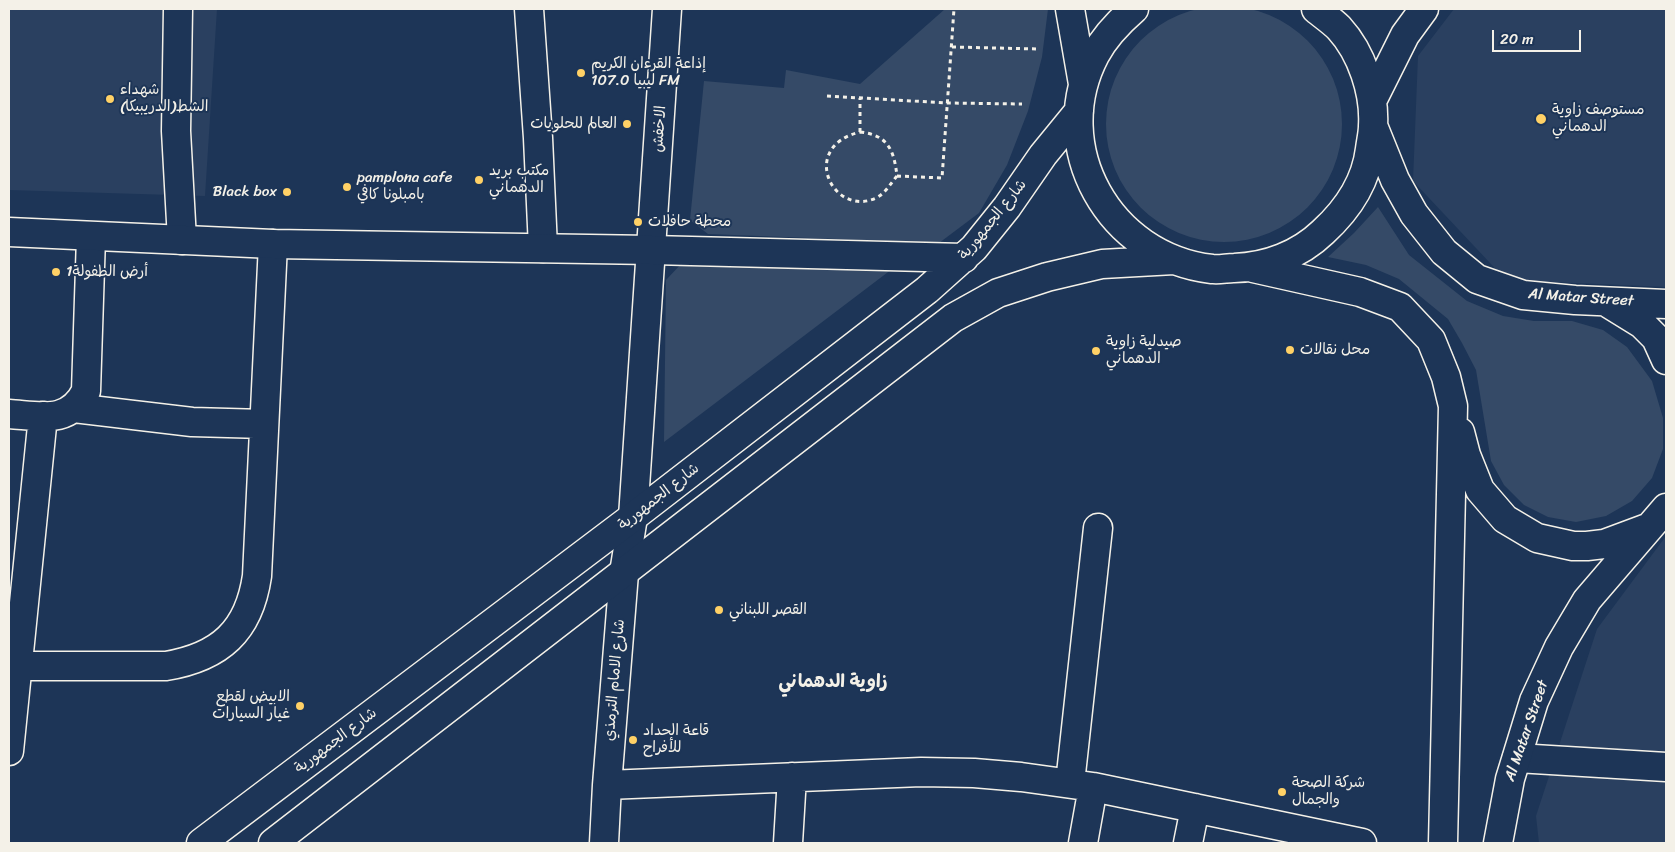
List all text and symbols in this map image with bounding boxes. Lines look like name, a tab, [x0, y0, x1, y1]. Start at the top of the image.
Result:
scale bar	[1495, 20, 1584, 52]
text: 20 m	[1500, 26, 1534, 52]
place label: إذاعة القرءان الكريم ليبيا 107.0 FM	[591, 55, 706, 90]
marker: إذاعة القرءان الكريم ليبيا 107.0 FM	[575, 67, 587, 79]
place label: شهداء الشط(الدريبيكا)	[120, 81, 208, 116]
marker: شهداء الشط(الدريبيكا)	[104, 93, 116, 105]
place label: مستوصف زاوية الدهماني	[1552, 101, 1644, 136]
street label: الاخفش	[649, 105, 671, 153]
marker: مستوصف زاوية الدهماني	[1534, 112, 1548, 126]
place label: العالم للحلويات	[530, 115, 617, 133]
marker: العالم للحلويات	[621, 118, 633, 130]
place label: مكتب بريد الدهماني	[489, 162, 549, 197]
place label: pamplona cafe بامبلونا كافي	[357, 169, 453, 204]
marker: مكتب بريد الدهماني	[473, 174, 485, 186]
street label: شارع الجمهورية	[955, 176, 1031, 264]
marker: pamplona cafe بامبلونا كافي	[341, 181, 353, 193]
place label: Black box	[213, 183, 277, 201]
marker: Black box	[281, 186, 293, 198]
place label: محطة حافلات	[648, 213, 731, 231]
marker: محطة حافلات	[632, 216, 644, 228]
place label: أرض الطفولة1	[66, 263, 148, 281]
marker: أرض الطفولة1	[50, 266, 62, 278]
street label: Al Matar Street	[1528, 285, 1634, 311]
place label: صيدلية زاوية الدهماني	[1106, 333, 1182, 368]
place label: محل نقالات	[1300, 341, 1370, 359]
marker: محل نقالات	[1284, 344, 1296, 356]
marker: صيدلية زاوية الدهماني	[1090, 345, 1102, 357]
street label: شارع الجمهورية	[615, 460, 703, 534]
place label: القصر اللبناني	[729, 601, 807, 619]
marker: القصر اللبناني	[713, 604, 725, 616]
street label: شارع الامام الترمذي	[601, 618, 629, 742]
district label: زاوية الدهماني	[778, 671, 888, 693]
street label: Al Matar Street	[1501, 678, 1553, 784]
place label: الابيض لقطع غيار السيارات	[212, 688, 290, 723]
marker: الابيض لقطع غيار السيارات	[294, 700, 306, 712]
street label: شارع الجمهورية	[291, 704, 381, 778]
place label: قاعة الحداد للأفراح	[643, 722, 709, 757]
marker: قاعة الحداد للأفراح	[627, 734, 639, 746]
place label: شركة الصحة والجمال	[1292, 774, 1365, 809]
marker: شركة الصحة والجمال	[1276, 786, 1288, 798]

